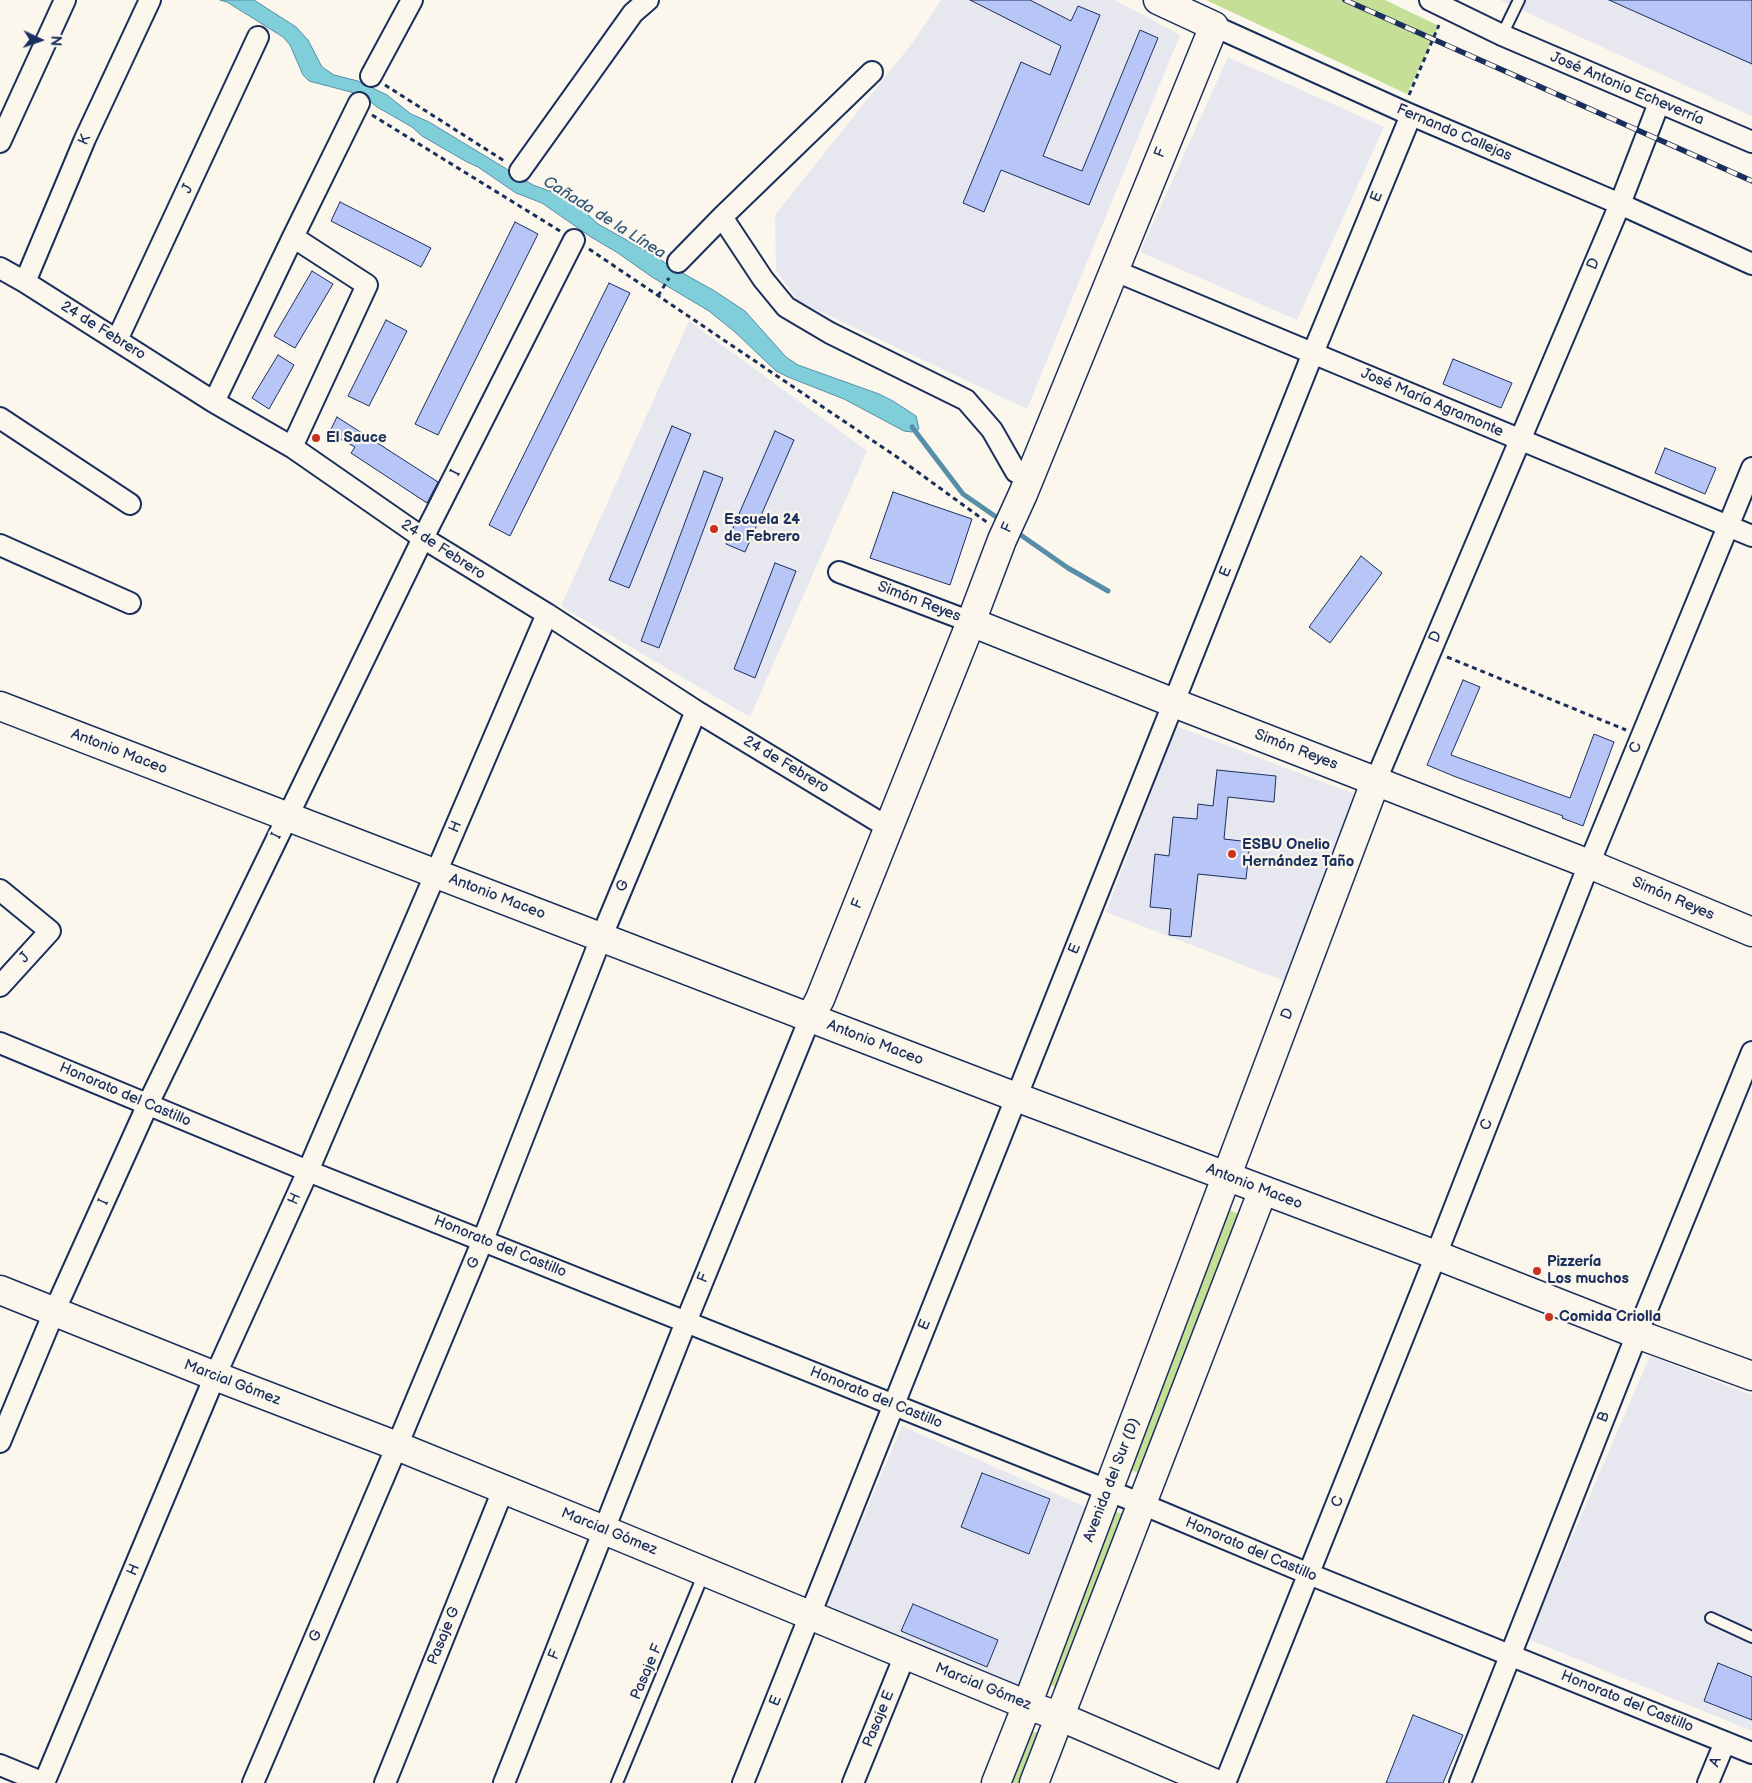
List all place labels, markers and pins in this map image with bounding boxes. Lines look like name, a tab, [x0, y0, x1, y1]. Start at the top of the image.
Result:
place label: El Sauce	[326, 429, 387, 447]
marker: El Sauce	[310, 432, 322, 444]
place label: Escuela 24 de Febrero	[724, 511, 800, 546]
marker: Escuela 24 de Febrero	[708, 523, 720, 535]
place label: ESBU Onelio Hernández Taño	[1242, 836, 1354, 871]
marker: ESBU Onelio Hernández Taño	[1226, 848, 1238, 860]
place label: Pizzería Los muchos	[1547, 1253, 1629, 1288]
marker: Pizzería Los muchos	[1531, 1265, 1543, 1277]
place label: Comida Criolla	[1559, 1308, 1661, 1326]
marker: Comida Criolla	[1543, 1311, 1555, 1323]

